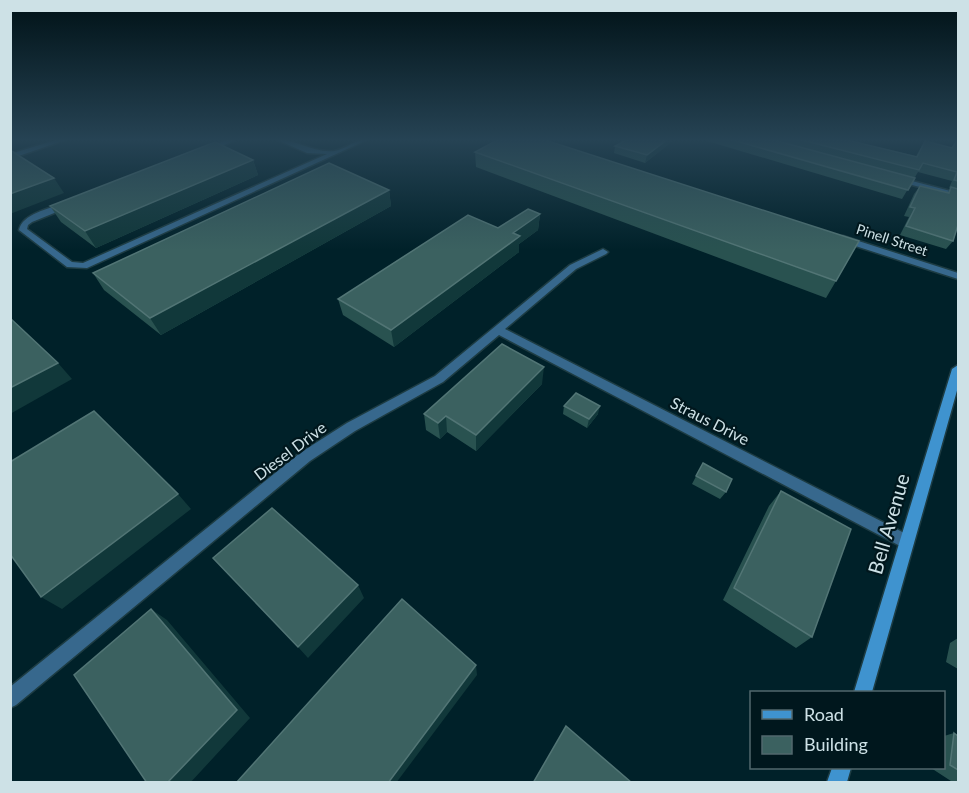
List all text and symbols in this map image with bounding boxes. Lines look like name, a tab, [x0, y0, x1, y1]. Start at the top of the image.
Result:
street label: Pinell Street	[854, 220, 930, 259]
street label: Straus Drive	[668, 393, 753, 448]
street label: Diesel Drive	[250, 417, 330, 484]
street label: Bell Avenue	[862, 471, 914, 577]
legend	[750, 691, 945, 769]
text: Road	[804, 703, 844, 725]
text: Building	[804, 733, 868, 755]

